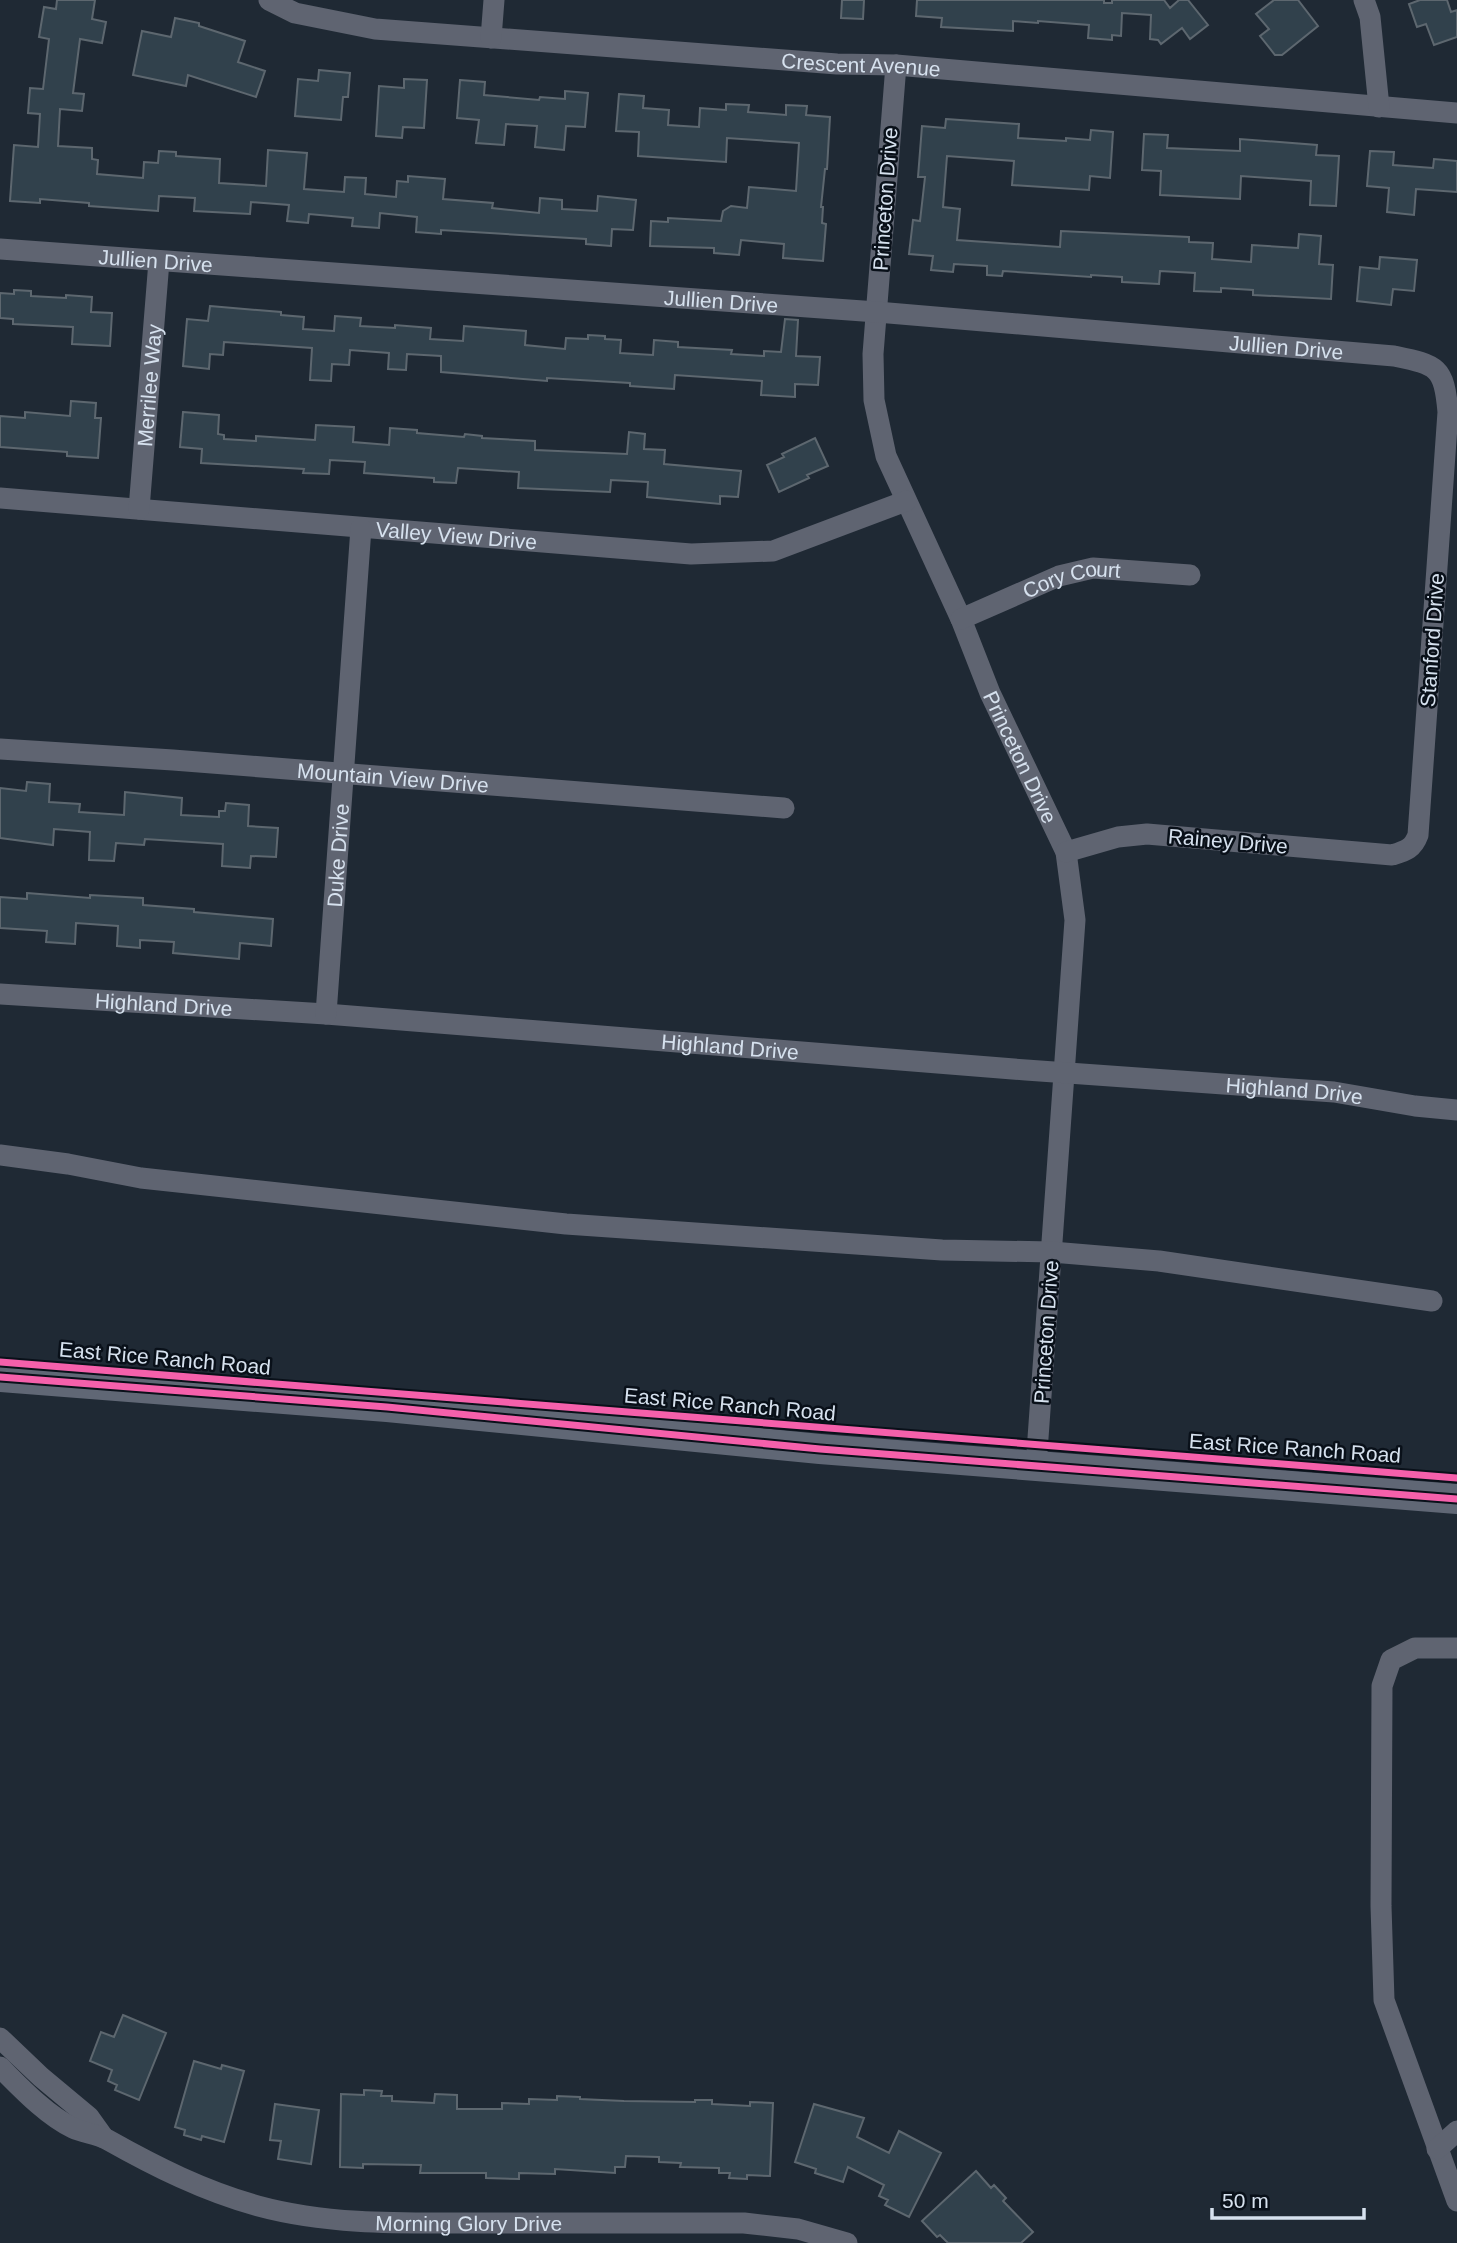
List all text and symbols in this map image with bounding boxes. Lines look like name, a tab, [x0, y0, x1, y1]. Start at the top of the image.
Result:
street label: Crescent Avenue	[780, 48, 942, 80]
street label: Princeton Drive	[869, 127, 901, 271]
street label: Jullien Drive	[98, 245, 214, 276]
street label: Jullien Drive	[663, 285, 779, 316]
street label: Merrilee Way	[133, 323, 165, 448]
street label: Jullien Drive	[1228, 331, 1344, 363]
street label: Valley View Drive	[375, 517, 538, 553]
street label: Cory Court	[1019, 556, 1122, 602]
street label: Stanford Drive	[1416, 572, 1448, 708]
street label: Princeton Drive	[979, 687, 1062, 827]
street label: Mountain View Drive	[296, 758, 490, 796]
street label: Duke Drive	[322, 803, 353, 908]
street label: Rainey Drive	[1167, 824, 1289, 858]
street label: Highland Drive	[94, 988, 233, 1020]
street label: Highland Drive	[660, 1029, 800, 1063]
street label: Highland Drive	[1225, 1073, 1365, 1108]
street label: Princeton Drive	[1030, 1260, 1062, 1404]
street label: East Rice Ranch Road	[58, 1337, 272, 1379]
street label: East Rice Ranch Road	[623, 1383, 837, 1425]
street label: East Rice Ranch Road	[1188, 1429, 1402, 1467]
scale bar	[1212, 2176, 1364, 2220]
text: 50 m	[1222, 2189, 1269, 2212]
street label: Morning Glory Drive	[375, 2211, 562, 2235]

